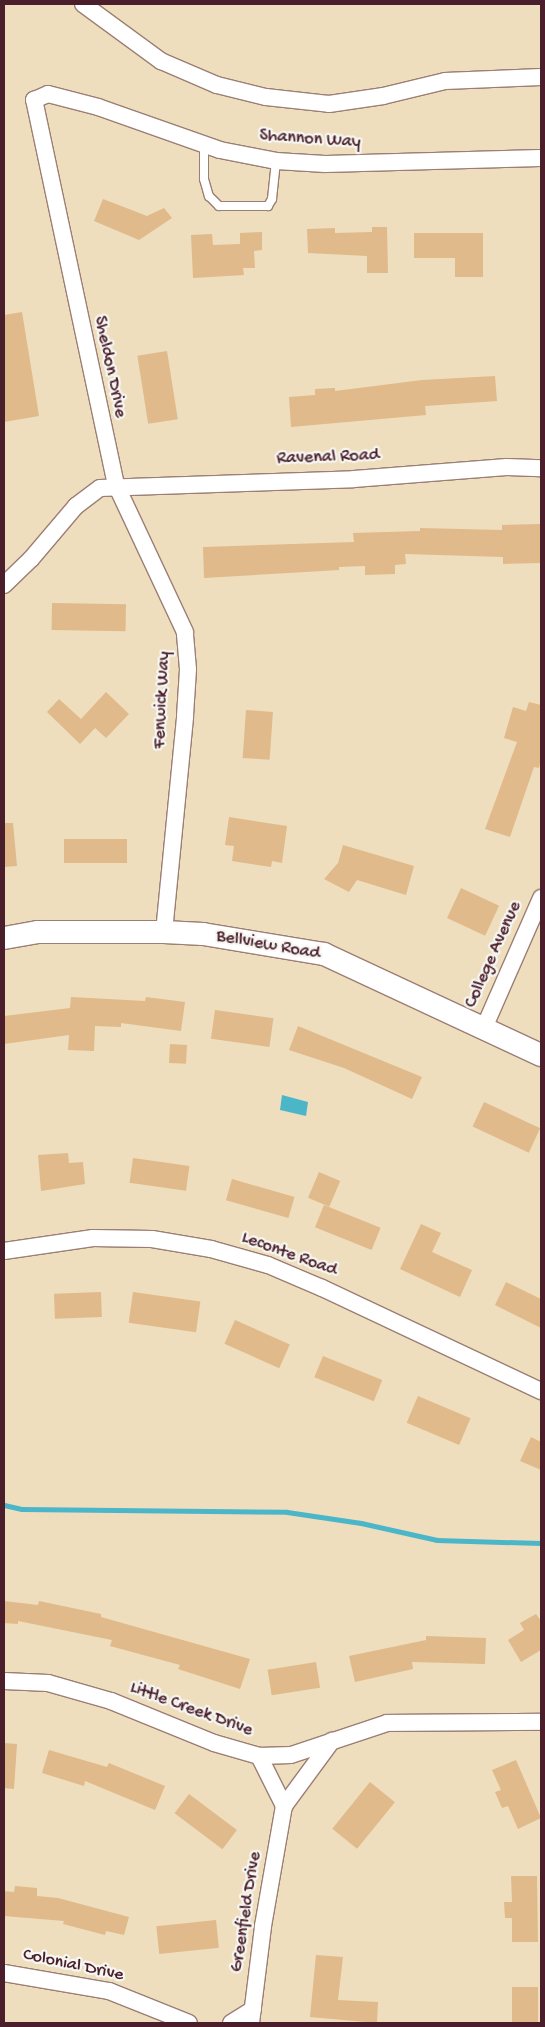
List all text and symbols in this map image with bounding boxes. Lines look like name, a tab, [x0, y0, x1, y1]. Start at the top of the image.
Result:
street label: Shannon Way	[259, 126, 361, 154]
street label: Sheldon Drive	[88, 314, 130, 420]
street label: Ravenal Road	[276, 445, 380, 471]
street label: Fenwick Way	[150, 651, 176, 749]
street label: College Avenue	[461, 898, 527, 1012]
street label: Bellview Road	[214, 926, 322, 966]
street label: Leconte Road	[238, 1228, 340, 1282]
street label: Little Creek Drive	[127, 1678, 255, 1742]
street label: Greenfield Drive	[227, 1850, 267, 1974]
street label: Colonial Drive	[21, 1945, 125, 1987]

